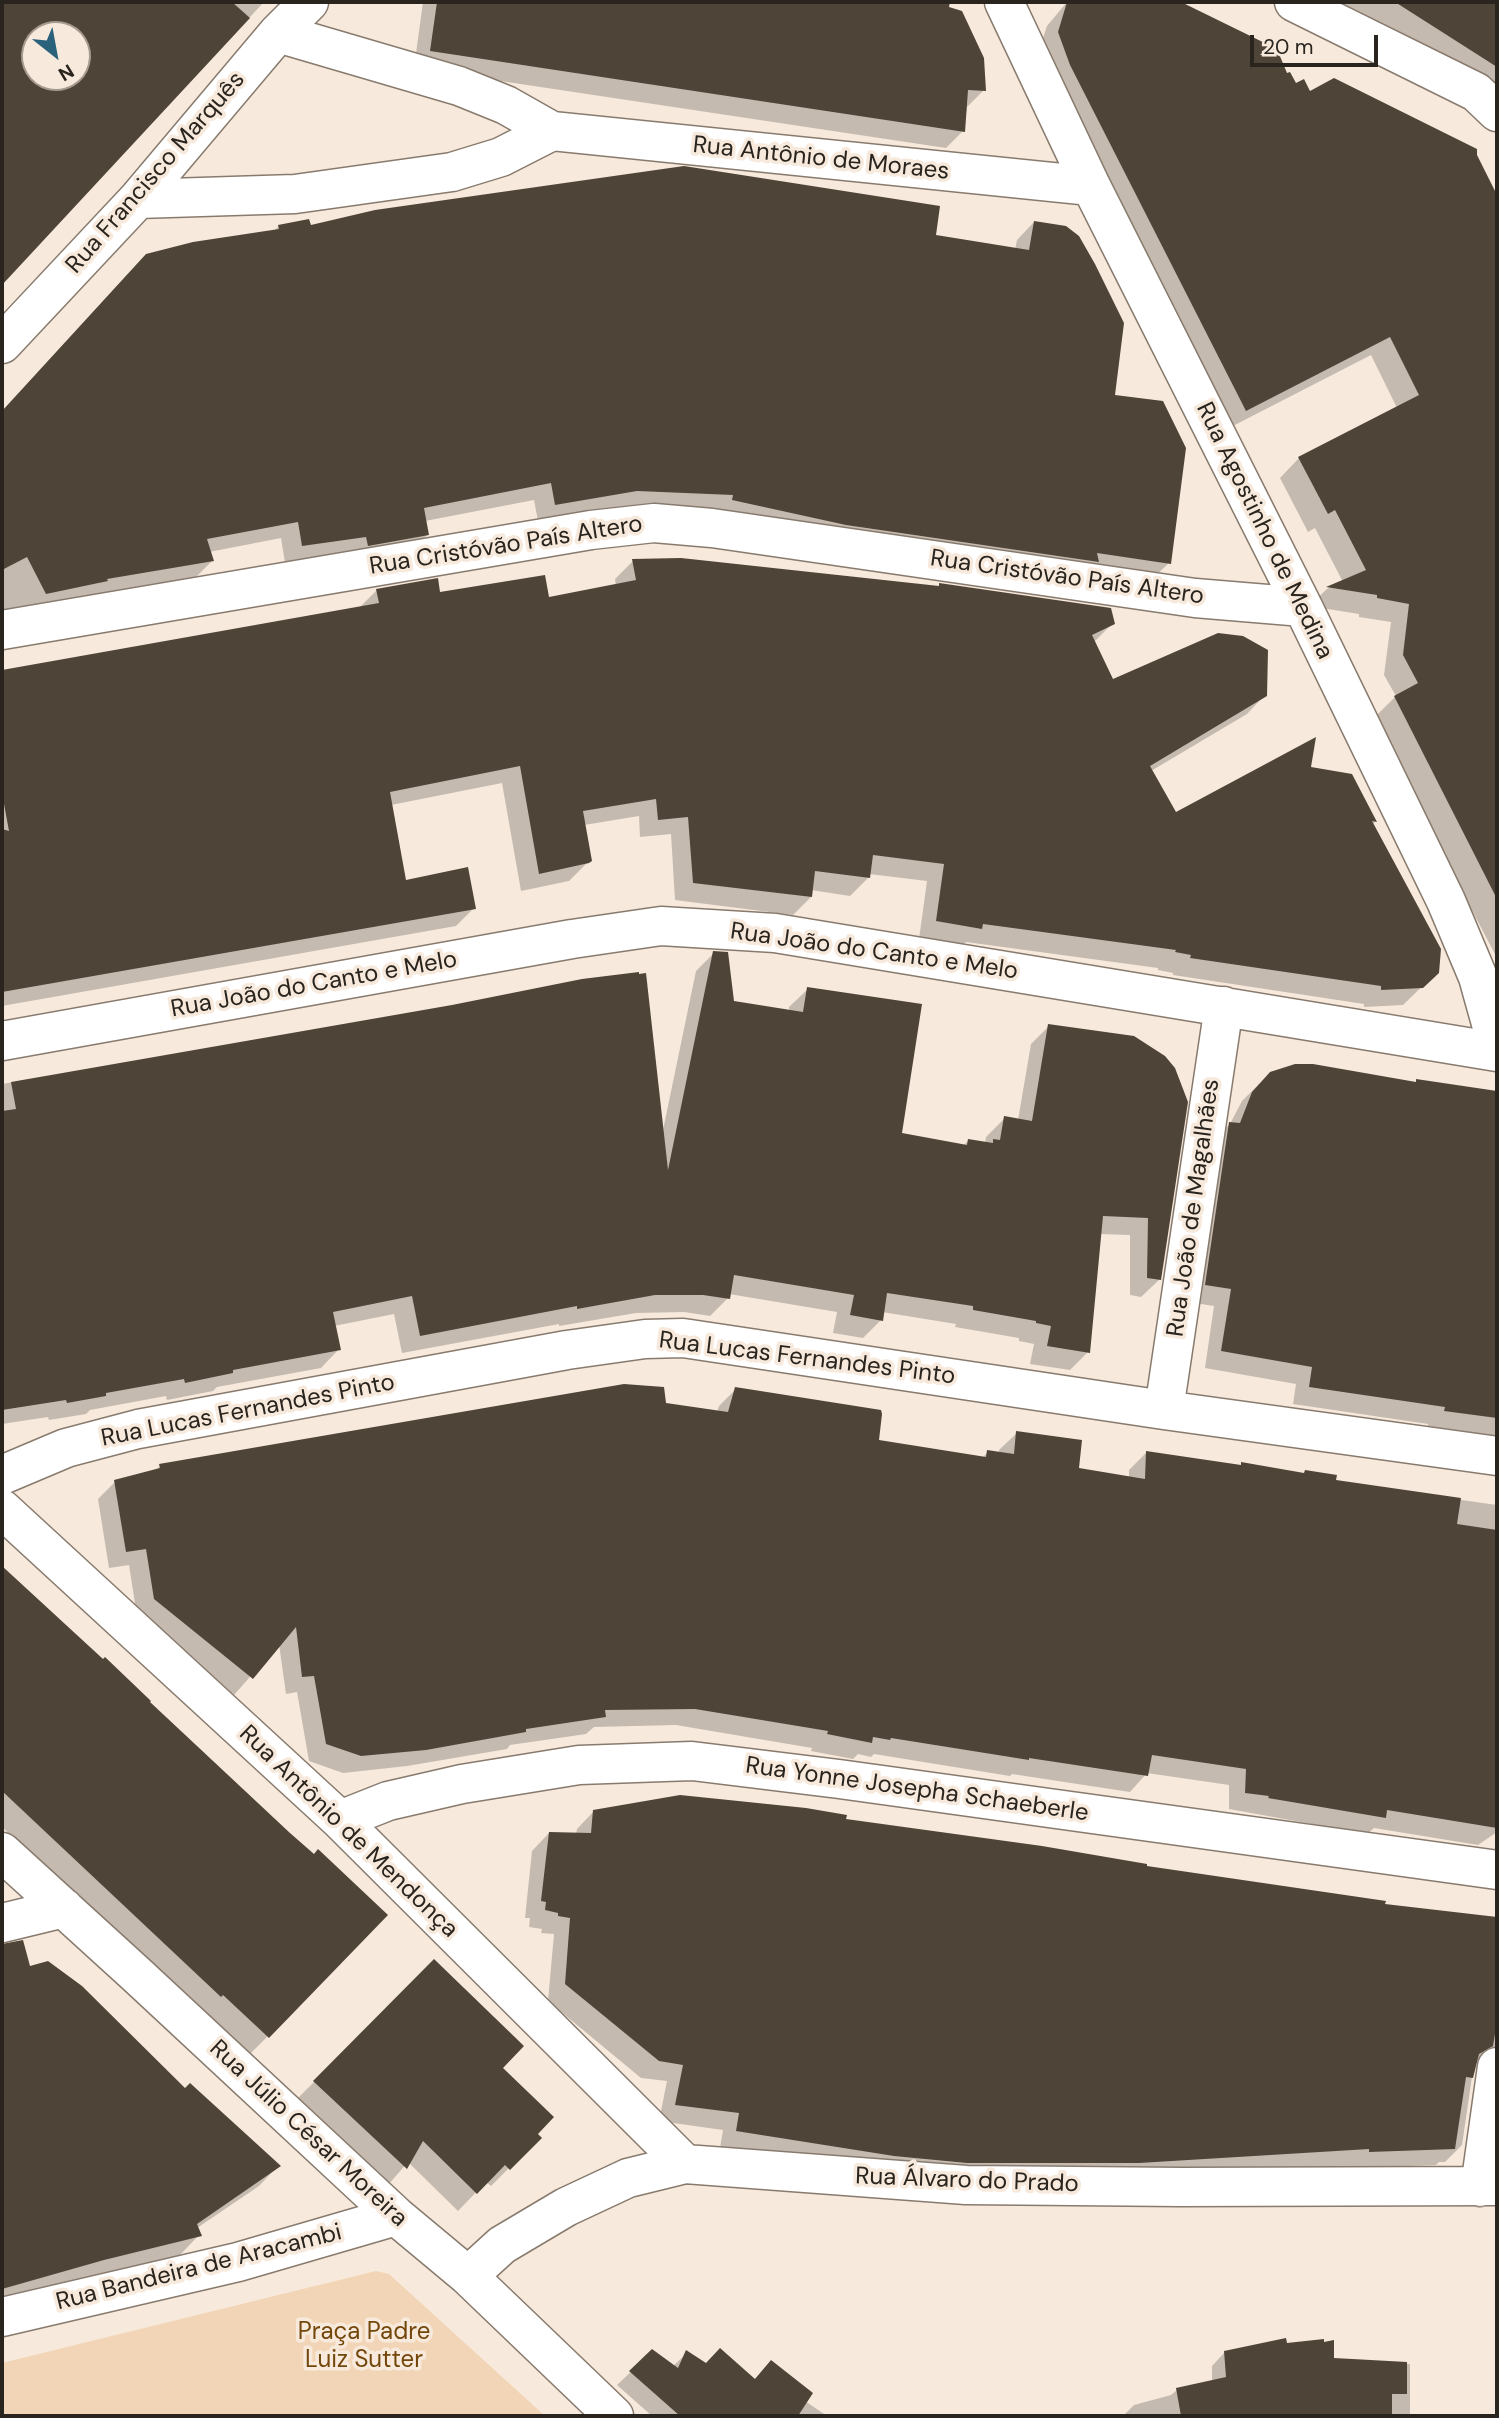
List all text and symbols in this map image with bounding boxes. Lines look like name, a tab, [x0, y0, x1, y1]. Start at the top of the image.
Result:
north arrow	[21, 21, 91, 91]
scale bar	[1254, 21, 1382, 65]
text: 20 m	[1263, 33, 1314, 61]
text: N	[54, 58, 78, 87]
street label: Rua Francisco Marquês	[60, 66, 252, 280]
street label: Rua Antônio de Moraes	[691, 131, 951, 187]
street label: Rua Agostinho de Medina	[1189, 398, 1339, 664]
street label: Rua Cristóvão País Altero	[367, 510, 645, 582]
street label: Rua Cristóvão País Altero	[928, 545, 1206, 611]
street label: Rua João do Canto e Melo	[728, 918, 1020, 986]
street label: Rua João do Canto e Melo	[169, 946, 459, 1024]
street label: Rua João de Magalhães	[1162, 1077, 1226, 1339]
street label: Rua Lucas Fernandes Pinto	[657, 1327, 957, 1391]
street label: Rua Lucas Fernandes Pinto	[99, 1368, 397, 1454]
street label: Rua Antônio de Mendonça	[233, 1720, 463, 1944]
street label: Rua Yonne Josepha Schaeberle	[744, 1752, 1090, 1828]
street label: Rua Júlio César Moreira	[203, 2035, 413, 2233]
street label: Rua Álvaro do Prado	[855, 2163, 1079, 2199]
street label: Rua Bandeira de Aracambi	[53, 2219, 345, 2317]
park label: Praça Padre Luiz Sutter	[298, 2319, 430, 2375]

